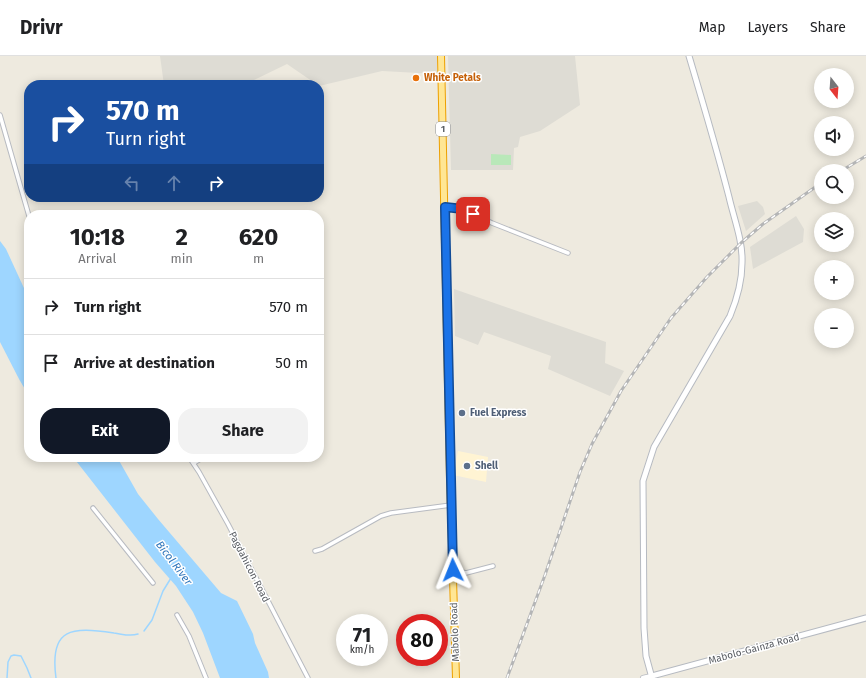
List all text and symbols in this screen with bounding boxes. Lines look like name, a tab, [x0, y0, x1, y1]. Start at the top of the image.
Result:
text: Drivr	[20, 16, 63, 39]
text: Map	[699, 19, 725, 36]
text: Layers	[747, 19, 788, 36]
text: Share	[810, 19, 846, 36]
north arrow	[814, 68, 854, 108]
map controls	[814, 68, 854, 348]
place label: White Petals	[424, 72, 481, 84]
marker: White Petals	[411, 73, 421, 83]
text: 570 m	[106, 94, 180, 127]
icon: right	[40, 96, 92, 148]
button: sound	[814, 116, 854, 156]
road number: 1	[436, 122, 450, 136]
text: Turn right	[106, 128, 186, 150]
button: search	[814, 164, 854, 204]
icon: left	[121, 172, 143, 194]
icon: ahead	[163, 172, 185, 194]
icon: right	[205, 172, 227, 194]
pin	[456, 197, 490, 231]
icon: arrive	[462, 203, 484, 225]
button: layers	[814, 212, 854, 252]
text: 10:18	[70, 223, 125, 251]
text: 2	[176, 223, 188, 251]
text: 620	[239, 223, 278, 251]
text: Arrival	[78, 251, 116, 266]
text: min	[171, 251, 193, 266]
text: m	[253, 251, 264, 266]
button: +	[814, 260, 854, 300]
icon: right	[40, 296, 62, 318]
text: Turn right	[74, 298, 141, 316]
text: 570 m	[269, 298, 308, 316]
button: −	[814, 308, 854, 348]
icon: arrive	[40, 352, 62, 374]
text: Arrive at destination	[74, 354, 215, 372]
text: 50 m	[275, 354, 308, 372]
place label: Fuel Express	[470, 407, 526, 419]
button: Exit	[40, 408, 170, 454]
button: Share	[178, 408, 308, 454]
marker: Fuel Express	[457, 408, 467, 418]
place label: Shell	[475, 460, 498, 472]
marker: Shell	[462, 461, 472, 471]
street label: Pagdahicon Road	[226, 530, 272, 604]
water label: Bicol River	[153, 538, 195, 588]
position arrow	[432, 549, 474, 591]
street label: Mabolo Road	[448, 602, 462, 662]
speed limit sign: 80	[396, 614, 448, 666]
text: 71	[353, 623, 371, 647]
street label: Mabolo-Gainza Road	[707, 631, 801, 667]
text: km/h	[350, 644, 374, 656]

